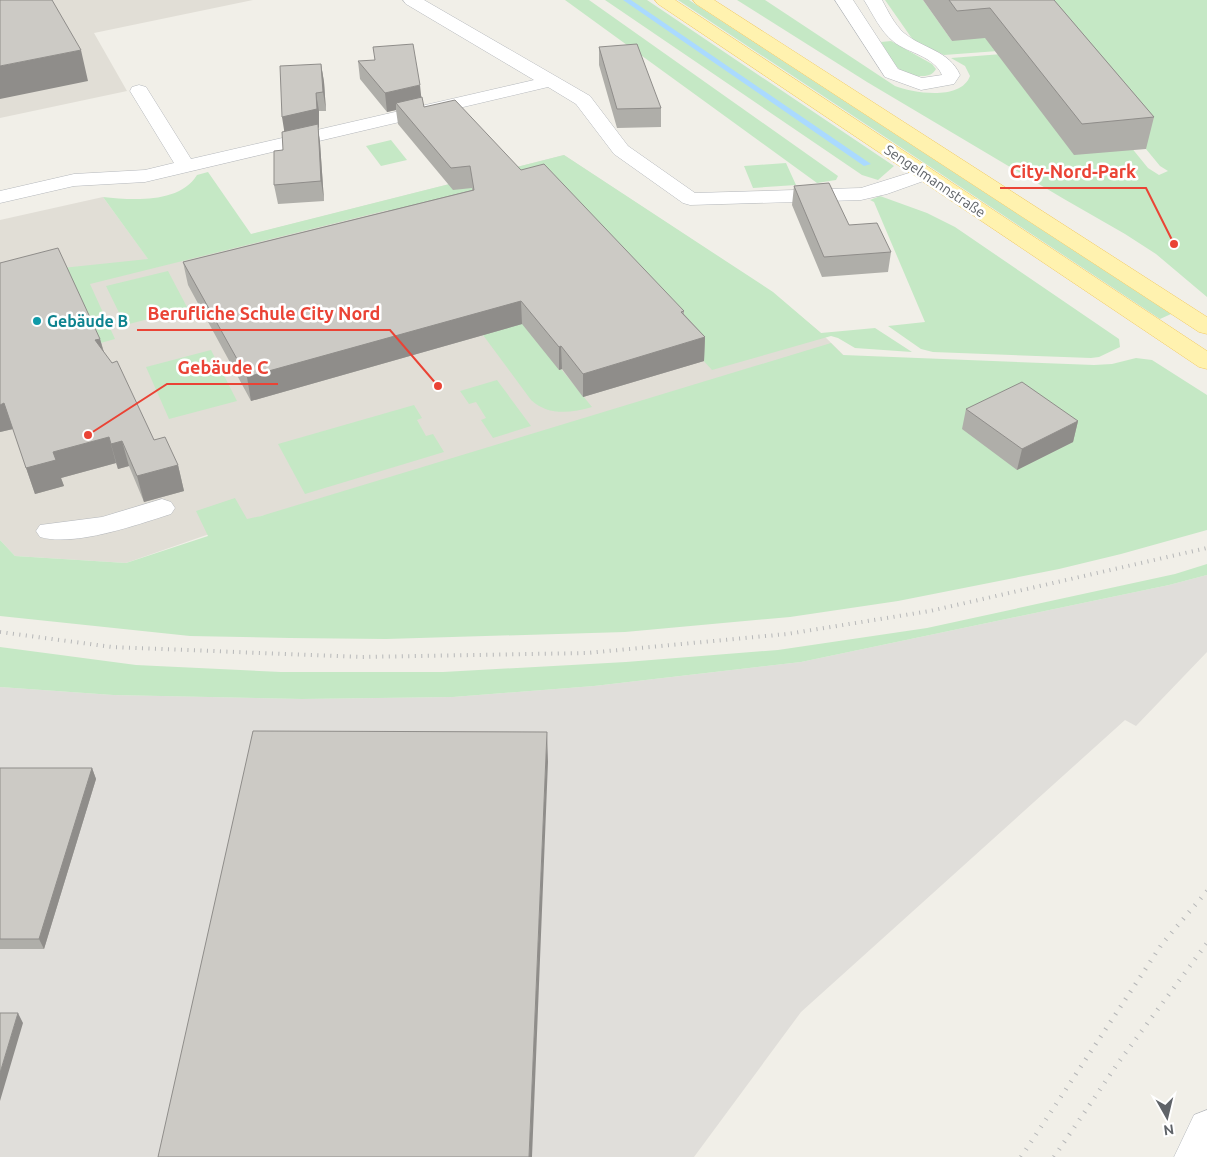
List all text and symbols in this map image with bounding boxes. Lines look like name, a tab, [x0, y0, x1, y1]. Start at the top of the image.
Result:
street label: Sengelmannstraße	[882, 141, 988, 221]
callout: City-Nord-Park	[1000, 155, 1146, 188]
text: City-Nord-Park	[1010, 161, 1136, 181]
callout: Berufliche Schule City Nord	[137, 297, 390, 330]
text: Berufliche Schule City Nord	[148, 303, 380, 323]
place label: Gebäude B	[47, 312, 128, 330]
marker: Gebäude B	[31, 315, 43, 327]
callout: Gebäude C	[167, 351, 278, 384]
text: Gebäude C	[178, 357, 269, 377]
north arrow	[1142, 1092, 1192, 1142]
text: N	[1163, 1121, 1175, 1139]

